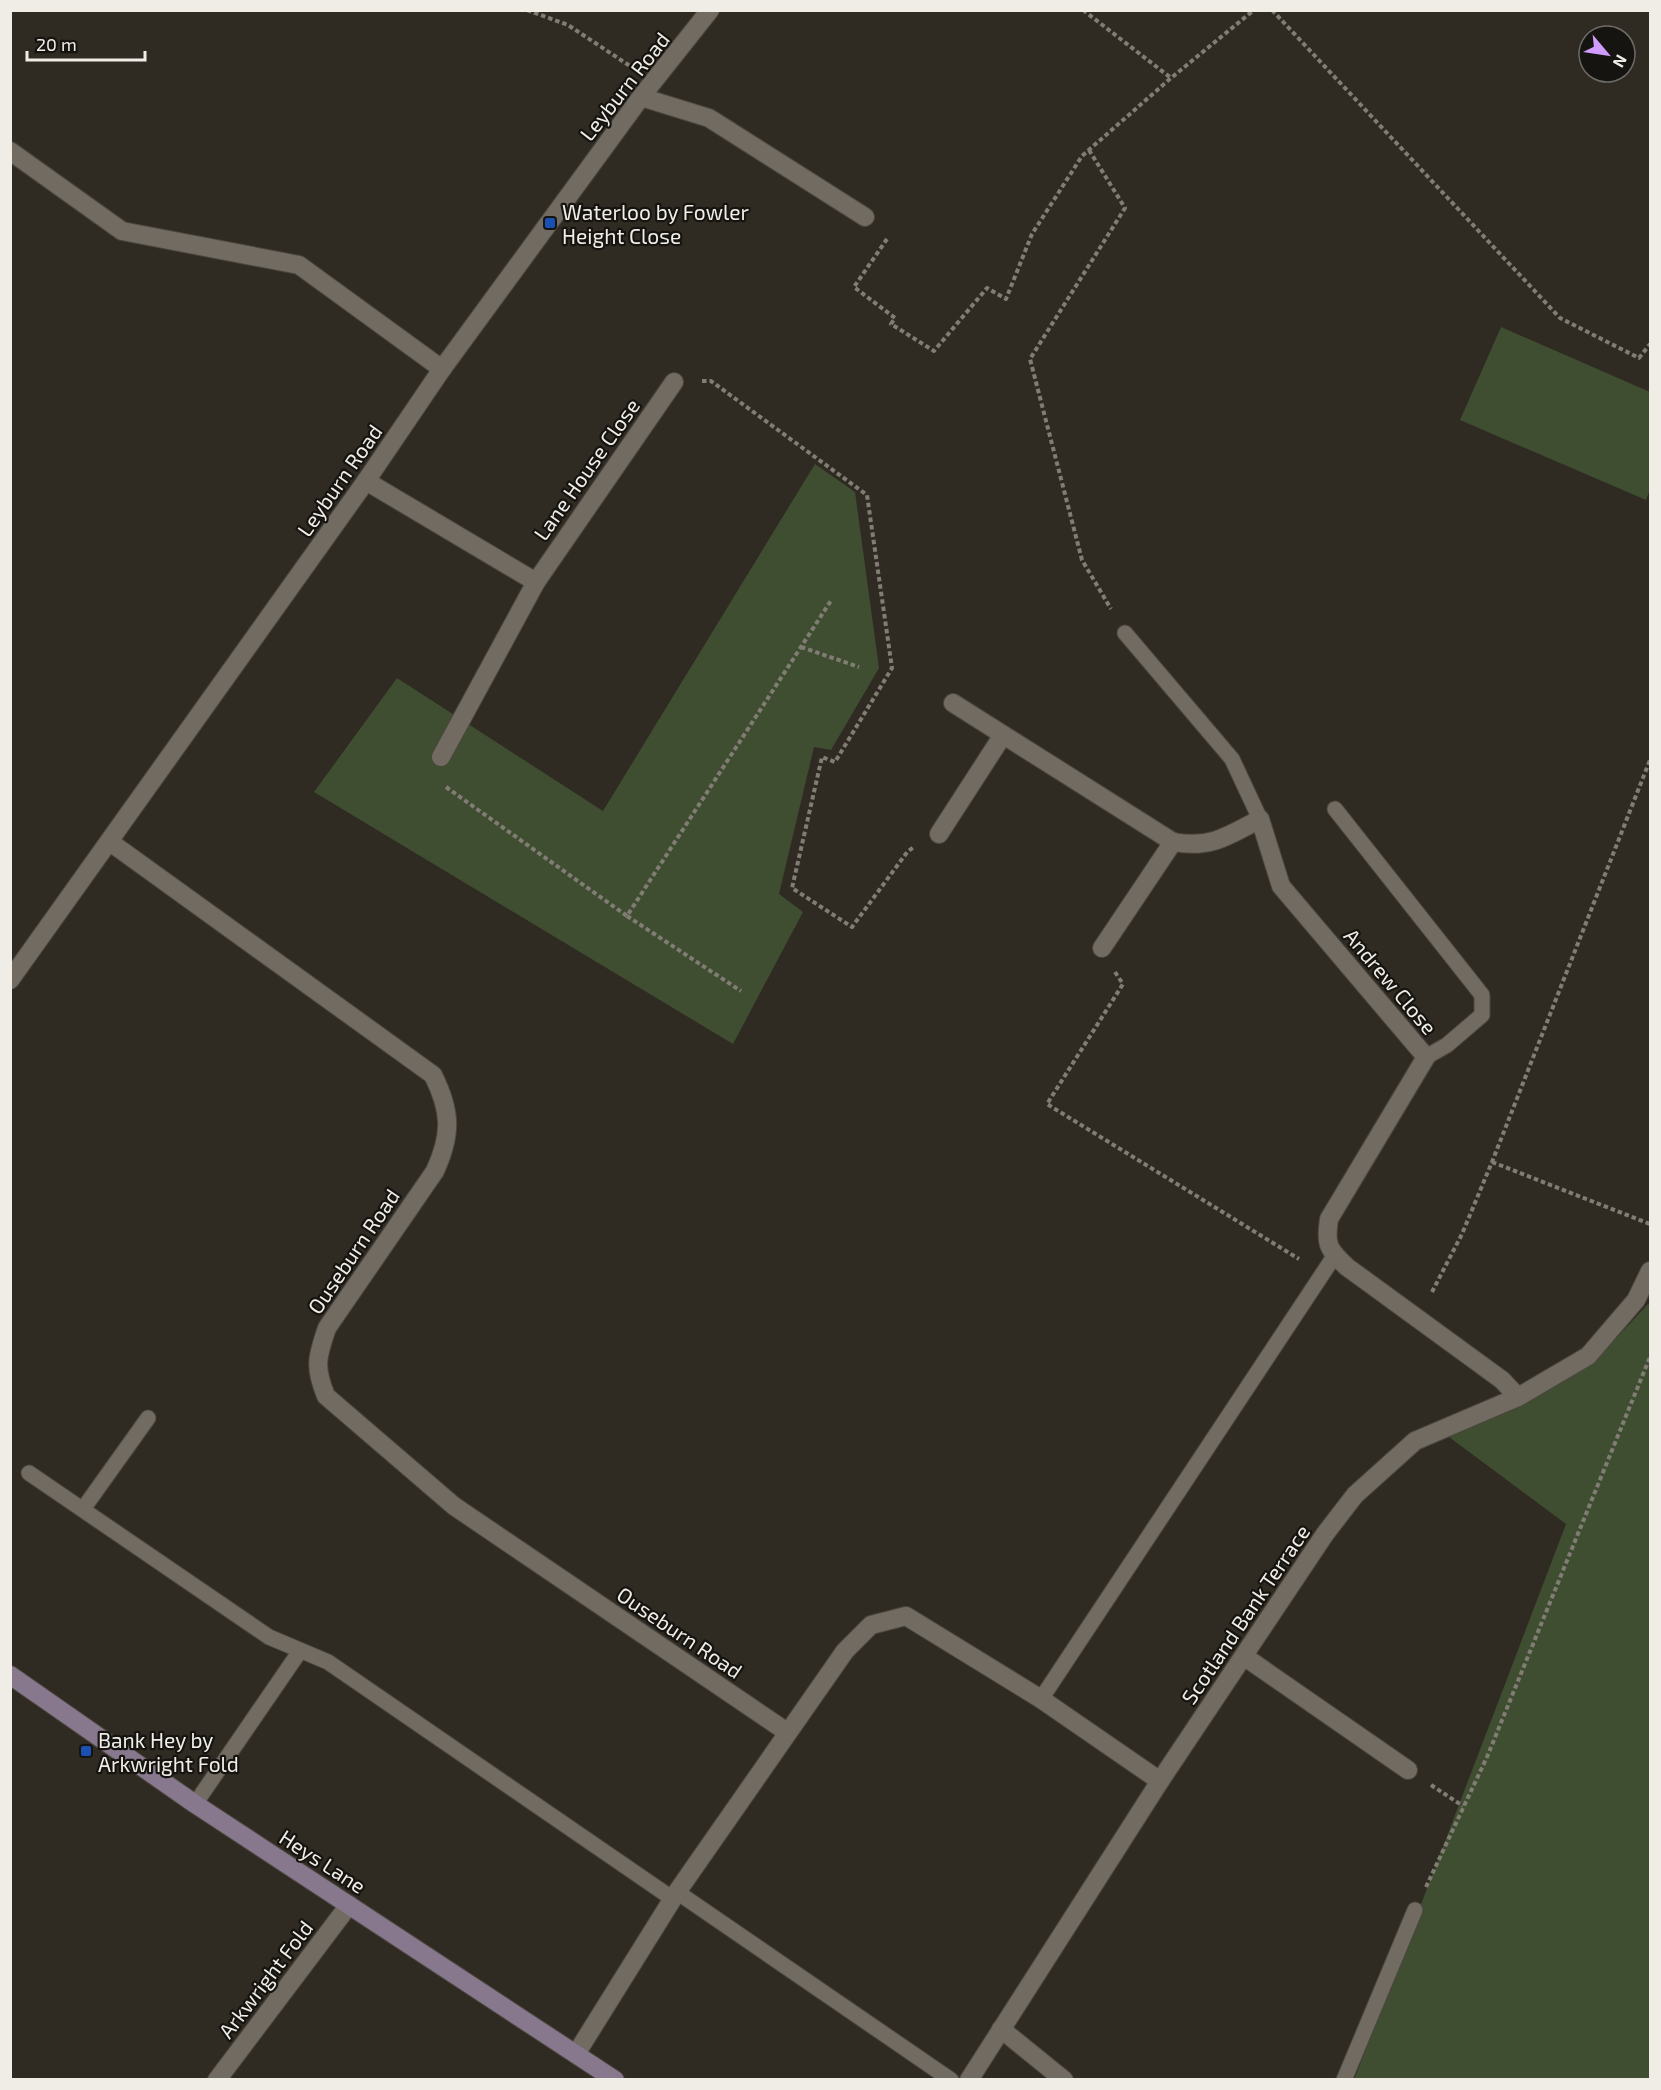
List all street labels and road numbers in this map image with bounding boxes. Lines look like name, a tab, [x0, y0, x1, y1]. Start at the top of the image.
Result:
street label: Leyburn Road	[574, 27, 674, 145]
street label: Lane House Close	[528, 393, 644, 545]
street label: Leyburn Road	[291, 419, 387, 541]
street label: Andrew Close	[1340, 923, 1442, 1039]
street label: Ouseburn Road	[302, 1184, 404, 1318]
street label: Scotland Bank Terrace	[1176, 1520, 1314, 1708]
street label: Ouseburn Road	[613, 1581, 747, 1683]
street label: Heys Lane	[275, 1824, 371, 1898]
street label: Arkwright Fold	[213, 1915, 317, 2043]

